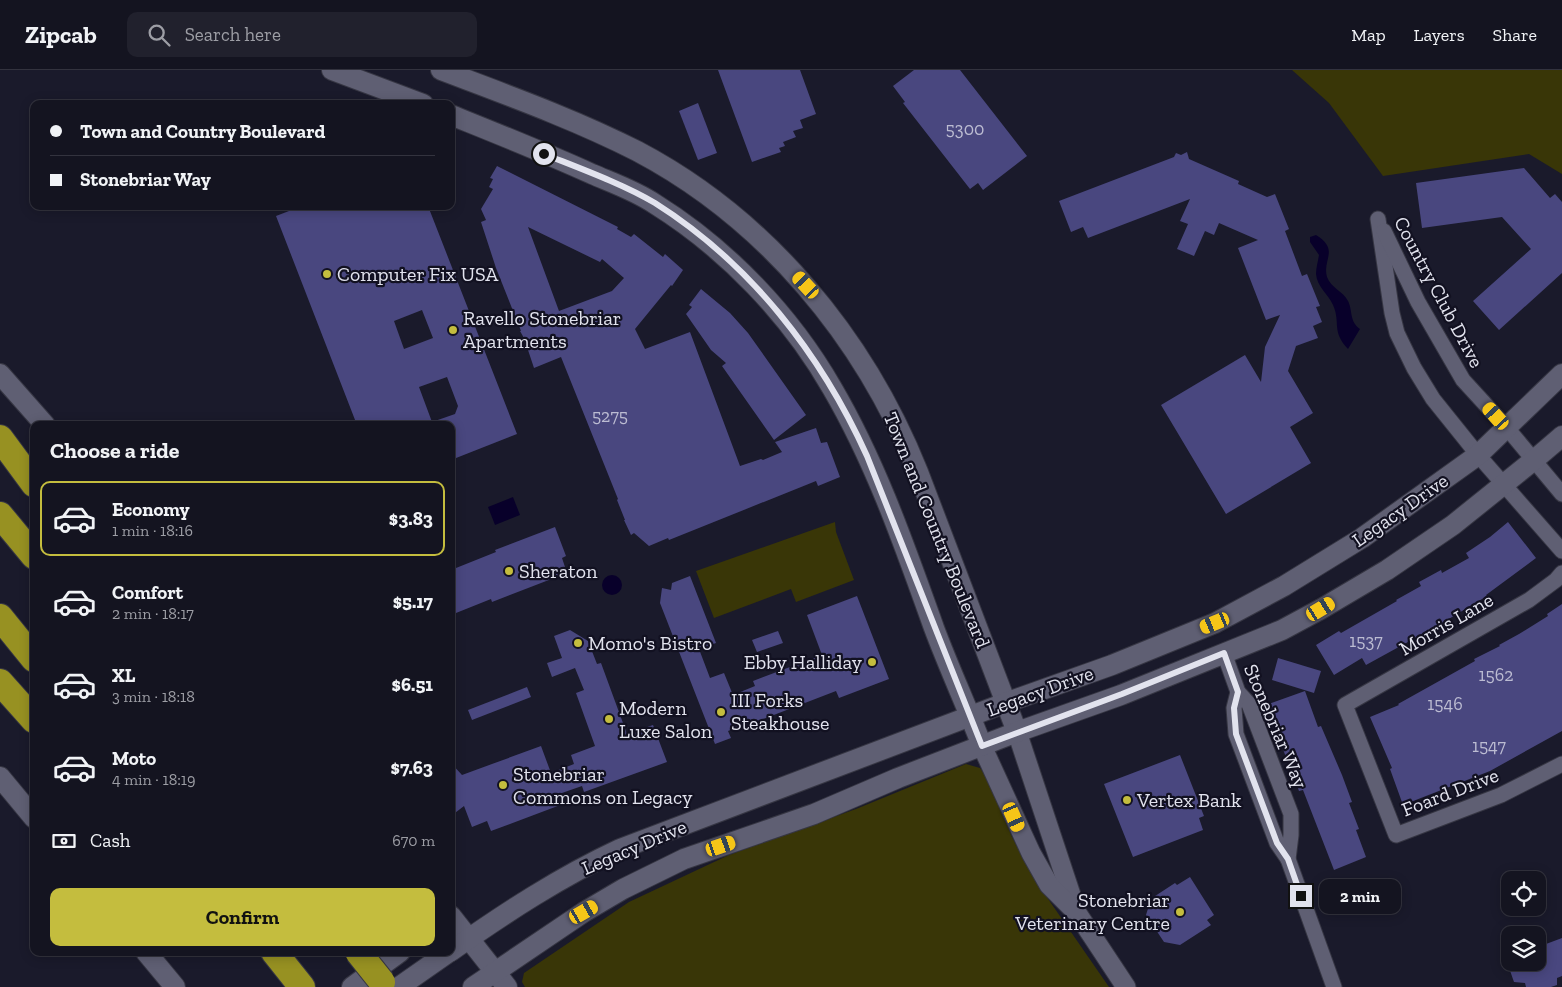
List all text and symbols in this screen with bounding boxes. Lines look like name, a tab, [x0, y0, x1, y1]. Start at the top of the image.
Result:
search box	[127, 12, 477, 57]
text: Zipcab	[25, 20, 97, 49]
icon: search	[145, 21, 173, 49]
text: Search here	[185, 23, 281, 46]
text: Map	[1351, 24, 1386, 46]
text: Layers	[1414, 24, 1465, 46]
text: Share	[1493, 24, 1537, 46]
house number: 5300	[946, 118, 984, 140]
text: Town and Country Boulevard	[80, 120, 325, 143]
route start	[533, 143, 555, 165]
text: Stonebriar Way	[80, 168, 211, 191]
street label: Country Club Drive	[1389, 212, 1489, 372]
place label: Computer Fix USA	[337, 262, 499, 286]
marker: Computer Fix USA	[321, 268, 333, 280]
car	[790, 269, 821, 301]
place label: Ravello Stonebriar Apartments	[463, 306, 621, 353]
marker: Ravello Stonebriar Apartments	[447, 324, 459, 336]
car	[1480, 400, 1511, 432]
house number: 5275	[592, 405, 628, 427]
street label: Town and Country Boulevard	[879, 409, 995, 651]
text: Choose a ride	[50, 437, 180, 464]
street label: Legacy Drive	[1347, 468, 1453, 552]
icon: car	[52, 496, 97, 541]
text: Economy	[112, 498, 190, 521]
text: $3.83	[389, 507, 433, 530]
text: 1 min · 18:16	[112, 521, 193, 540]
place label: Sheraton	[519, 559, 598, 583]
marker: Sheraton	[503, 565, 515, 577]
icon: car	[52, 579, 97, 624]
text: Comfort	[112, 581, 183, 604]
street label: Morris Lane	[1395, 587, 1497, 661]
text: $5.17	[393, 590, 433, 613]
car	[1304, 595, 1337, 623]
text: 2 min · 18:17	[112, 604, 194, 623]
car	[1198, 610, 1231, 636]
house number: 1537	[1349, 630, 1383, 652]
place label: Momo's Bistro	[588, 631, 712, 655]
marker: Momo's Bistro	[572, 637, 584, 649]
place label: Ebby Halliday	[744, 650, 863, 674]
marker: Ebby Halliday	[866, 656, 878, 668]
street label: Stonebriar Way	[1239, 660, 1313, 793]
street label: Legacy Drive	[983, 661, 1097, 721]
icon: car	[52, 662, 97, 707]
text: XL	[112, 664, 135, 687]
house number: 1562	[1479, 664, 1513, 686]
text: $6.51	[392, 673, 433, 696]
text: 3 min · 18:18	[112, 687, 195, 706]
place label: III Forks Steakhouse	[731, 688, 829, 735]
house number: 1546	[1427, 693, 1463, 715]
place label: Modern Luxe Salon	[619, 696, 713, 743]
marker: III Forks Steakhouse	[715, 706, 727, 718]
marker: Modern Luxe Salon	[603, 713, 615, 725]
house number: 1547	[1472, 735, 1507, 757]
icon: car	[52, 745, 97, 790]
text: Moto	[112, 747, 156, 770]
text: $7.63	[391, 756, 433, 779]
place label: Stonebriar Commons on Legacy	[513, 762, 693, 809]
street label: Foard Drive	[1398, 763, 1502, 821]
text: 4 min · 18:19	[112, 770, 196, 789]
marker: Stonebriar Commons on Legacy	[497, 779, 509, 791]
place label: Vertex Bank	[1136, 788, 1242, 812]
marker: Vertex Bank	[1121, 794, 1133, 806]
car	[1001, 800, 1026, 834]
street label: Legacy Drive	[578, 814, 690, 880]
icon: cash	[50, 827, 78, 855]
text: Cash	[90, 829, 130, 852]
text: 670 m	[392, 831, 435, 850]
car	[704, 834, 737, 858]
map controls	[1501, 871, 1546, 971]
button: locate	[1501, 871, 1546, 916]
callout: 2 min	[1318, 878, 1401, 914]
route end	[1290, 885, 1312, 907]
text: 2 min	[1340, 887, 1380, 906]
button: Confirm	[50, 888, 435, 946]
place label: Stonebriar Veterinary Centre	[1014, 888, 1170, 935]
car	[567, 898, 600, 926]
marker: Stonebriar Veterinary Centre	[1174, 906, 1186, 918]
button: layers	[1501, 926, 1546, 971]

